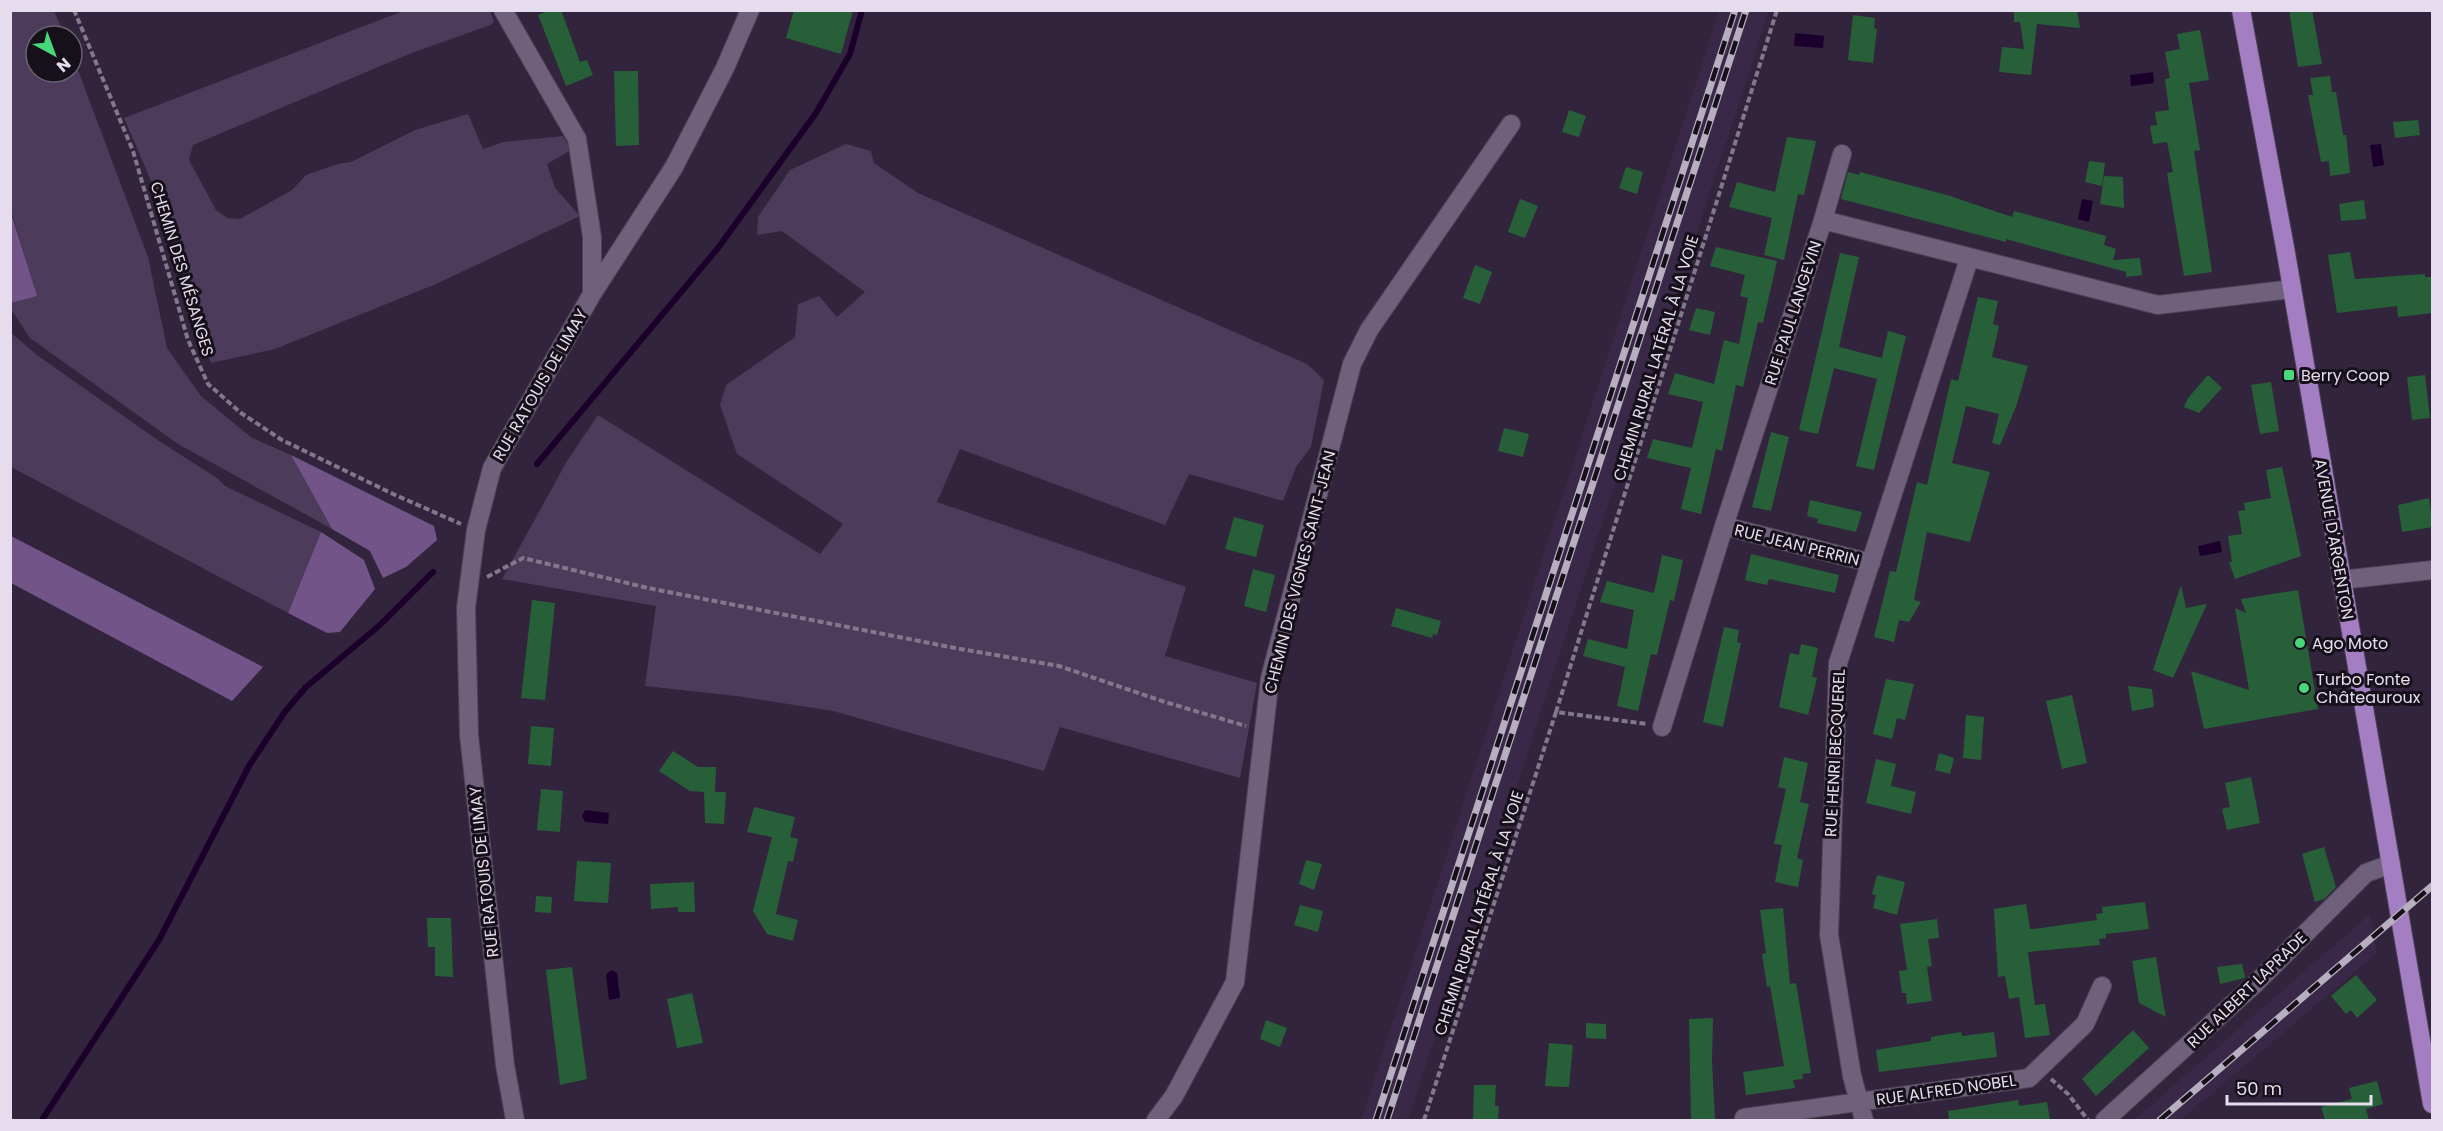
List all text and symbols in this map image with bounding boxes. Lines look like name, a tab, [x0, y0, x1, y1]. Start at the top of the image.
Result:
north arrow	[24, 24, 84, 84]
text: N	[51, 52, 76, 78]
street label: CHEMIN DES MÉSANGES	[144, 179, 220, 359]
street label: CHEMIN RURAL LATÉRAL À LA VOIE	[1608, 232, 1704, 484]
street label: RUE PAUL LANGEVIN	[1759, 238, 1827, 388]
street label: RUE RATOUIS DE LIMAY	[487, 304, 593, 465]
place label: Berry Coop	[2301, 364, 2390, 387]
marker: Berry Coop	[2282, 368, 2296, 382]
street label: CHEMIN DES VIGNES SAINT-JEAN	[1259, 448, 1341, 696]
street label: AVENUE D'ARGENTON	[2309, 457, 2359, 621]
street label: RUE JEAN PERRIN	[1732, 518, 1862, 572]
place label: Ago Moto	[2312, 632, 2388, 655]
marker: Ago Moto	[2293, 636, 2307, 650]
street label: RUE HENRI BECQUEREL	[1819, 668, 1851, 838]
place label: Turbo Fonte Châteauroux	[2316, 668, 2421, 709]
marker: Turbo Fonte Châteauroux	[2297, 681, 2311, 695]
street label: RUE RATOUIS DE LIMAY	[464, 785, 504, 959]
street label: CHEMIN RURAL LATÉRAL À LA VOIE	[1429, 788, 1529, 1038]
street label: RUE ALBERT LAPRADE	[2182, 927, 2312, 1053]
scale bar	[2227, 1068, 2371, 1106]
street label: RUE ALFRED NOBEL	[1875, 1069, 2018, 1111]
text: 50 m	[2236, 1076, 2282, 1101]

